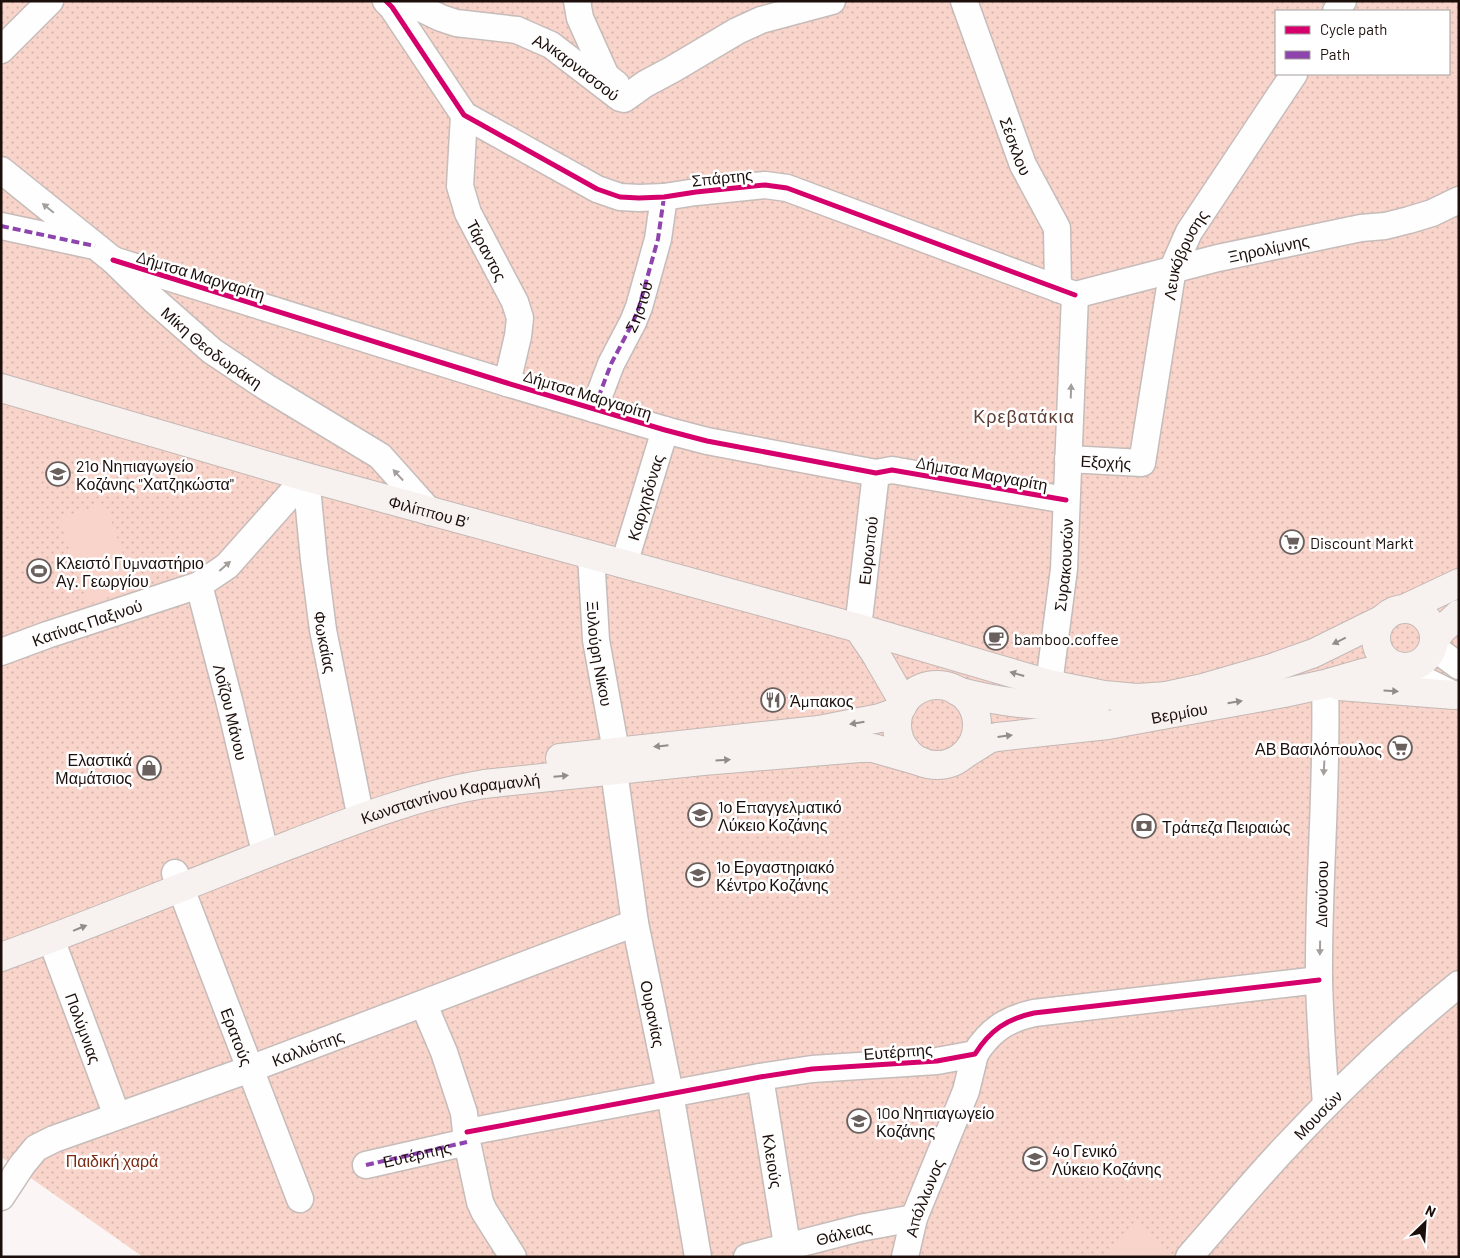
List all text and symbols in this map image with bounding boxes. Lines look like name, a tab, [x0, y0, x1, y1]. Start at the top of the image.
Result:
legend	[1275, 10, 1450, 75]
text: Cycle path	[1320, 20, 1387, 38]
street label: Αλικαρνασσού	[530, 29, 624, 104]
text: Path	[1320, 45, 1350, 63]
street label: Σέσκλου	[997, 114, 1036, 178]
street label: Σπάρτης	[691, 164, 754, 190]
one-way arrow	[41, 202, 54, 213]
street label: Λευκόβρυσης	[1159, 205, 1211, 301]
street label: Τάραντος	[464, 216, 512, 284]
street label: Ξηρολίμνης	[1226, 230, 1311, 265]
street label: Δήμτσα Μαργαρίτη	[135, 246, 267, 304]
street label: Σηστού	[620, 279, 655, 335]
street label: Μίκη Θεοδωράκη	[158, 302, 266, 392]
street label: Δήμτσα Μαργαρίτη	[522, 365, 654, 423]
one-way arrow	[1067, 383, 1075, 399]
district label: Κρεβατάκια	[973, 405, 1075, 427]
street label: Εξοχής	[1080, 450, 1132, 472]
street label: Καρχηδόνας	[622, 451, 667, 542]
street label: Δήμτσα Μαργαρίτη	[915, 452, 1049, 494]
place label: 21ο Νηπιαγωγείο Κοζάνης "Χατζηκώστα"	[76, 456, 234, 494]
school or university icon: 21ο Νηπιαγωγείο Κοζάνης "Χατζηκώστα"	[45, 461, 71, 487]
one-way arrow	[392, 469, 404, 481]
street label: Φιλίππου Β'	[387, 491, 471, 531]
street label: Ευρωπού	[854, 515, 880, 586]
street label: Συρακουσών	[1049, 518, 1076, 612]
supermarket icon: Discount Markt	[1279, 529, 1305, 555]
place label: Discount Markt	[1310, 533, 1414, 552]
place label: Κλειστό Γυμναστήριο Αγ. Γεωργίου	[56, 553, 204, 590]
sports icon: Κλειστό Γυμναστήριο Αγ. Γεωργίου	[26, 558, 52, 584]
one-way arrow	[219, 561, 232, 572]
street label: Κατίνας Παξινού	[29, 595, 144, 649]
street label: Ξυλούρη Νίκου	[584, 600, 617, 708]
street label: Φωκαίας	[311, 610, 341, 675]
cafe icon: bamboo.coffee	[983, 625, 1009, 651]
place label: bamboo.coffee	[1014, 629, 1119, 648]
one-way arrow	[1332, 636, 1347, 645]
street label: Λοΐζου Μάνου	[210, 662, 252, 762]
one-way arrow	[1010, 670, 1025, 678]
restaurant icon: Άμπακος	[760, 687, 786, 713]
one-way arrow	[1383, 688, 1399, 696]
place label: Άμπακος	[790, 691, 854, 710]
one-way arrow	[1227, 697, 1243, 705]
street label: Βερμίου	[1149, 698, 1209, 726]
one-way arrow	[849, 720, 865, 728]
one-way arrow	[998, 732, 1014, 740]
supermarket icon: ΑΒ Βασιλόπουλος	[1387, 735, 1413, 761]
place label: ΑΒ Βασιλόπουλος	[1255, 739, 1382, 758]
one-way arrow	[653, 742, 669, 750]
place label: Ελαστικά Μαμάτσιος	[55, 750, 132, 787]
shop icon: Ελαστικά Μαμάτσιος	[136, 755, 162, 781]
one-way arrow	[715, 755, 731, 763]
one-way arrow	[1320, 760, 1328, 776]
street label: Κωνσταντίνου Καραμανλή	[358, 769, 541, 827]
one-way arrow	[553, 772, 569, 780]
place label: 1ο Επαγγελματικό Λύκειο Κοζάνης	[718, 797, 842, 835]
school or university icon: 1ο Επαγγελματικό Λύκειο Κοζάνης	[687, 802, 713, 828]
bank icon: Τράπεζα Πειραιώς	[1131, 813, 1157, 839]
place label: Τράπεζα Πειραιώς	[1162, 817, 1291, 837]
place label: 1ο Εργαστηριακό Κέντρο Κοζάνης	[716, 857, 835, 895]
street label: Διονύσου	[1311, 860, 1331, 928]
school or university icon: 1ο Εργαστηριακό Κέντρο Κοζάνης	[685, 862, 711, 888]
one-way arrow	[73, 923, 87, 931]
one-way arrow	[1316, 940, 1324, 956]
street label: Ουρανίας	[637, 978, 670, 1049]
street label: Πολύμνιας	[62, 990, 106, 1066]
street label: Ερατούς	[218, 1005, 257, 1068]
street label: Καλλιόπης	[269, 1025, 346, 1069]
street label: Ευτέρπης	[863, 1039, 933, 1063]
street label: Μουσών	[1289, 1086, 1345, 1143]
place label: 10ο Νηπιαγωγείο Κοζάνης	[876, 1103, 995, 1141]
school or university icon: 10ο Νηπιαγωγείο Κοζάνης	[846, 1108, 872, 1134]
street label: Κλειούς	[760, 1132, 787, 1190]
street label: Ευτέρπης	[381, 1136, 453, 1170]
place label: 4ο Γενικό Λύκειο Κοζάνης	[1052, 1141, 1162, 1179]
school or university icon: 4ο Γενικό Λύκειο Κοζάνης	[1022, 1146, 1048, 1172]
park label: Παιδική χαρά	[66, 1151, 158, 1170]
street label: Απόλλωνος	[900, 1156, 947, 1239]
north arrow	[1400, 1198, 1450, 1248]
text: N	[1423, 1201, 1439, 1220]
street label: Θάλειας	[814, 1216, 874, 1248]

